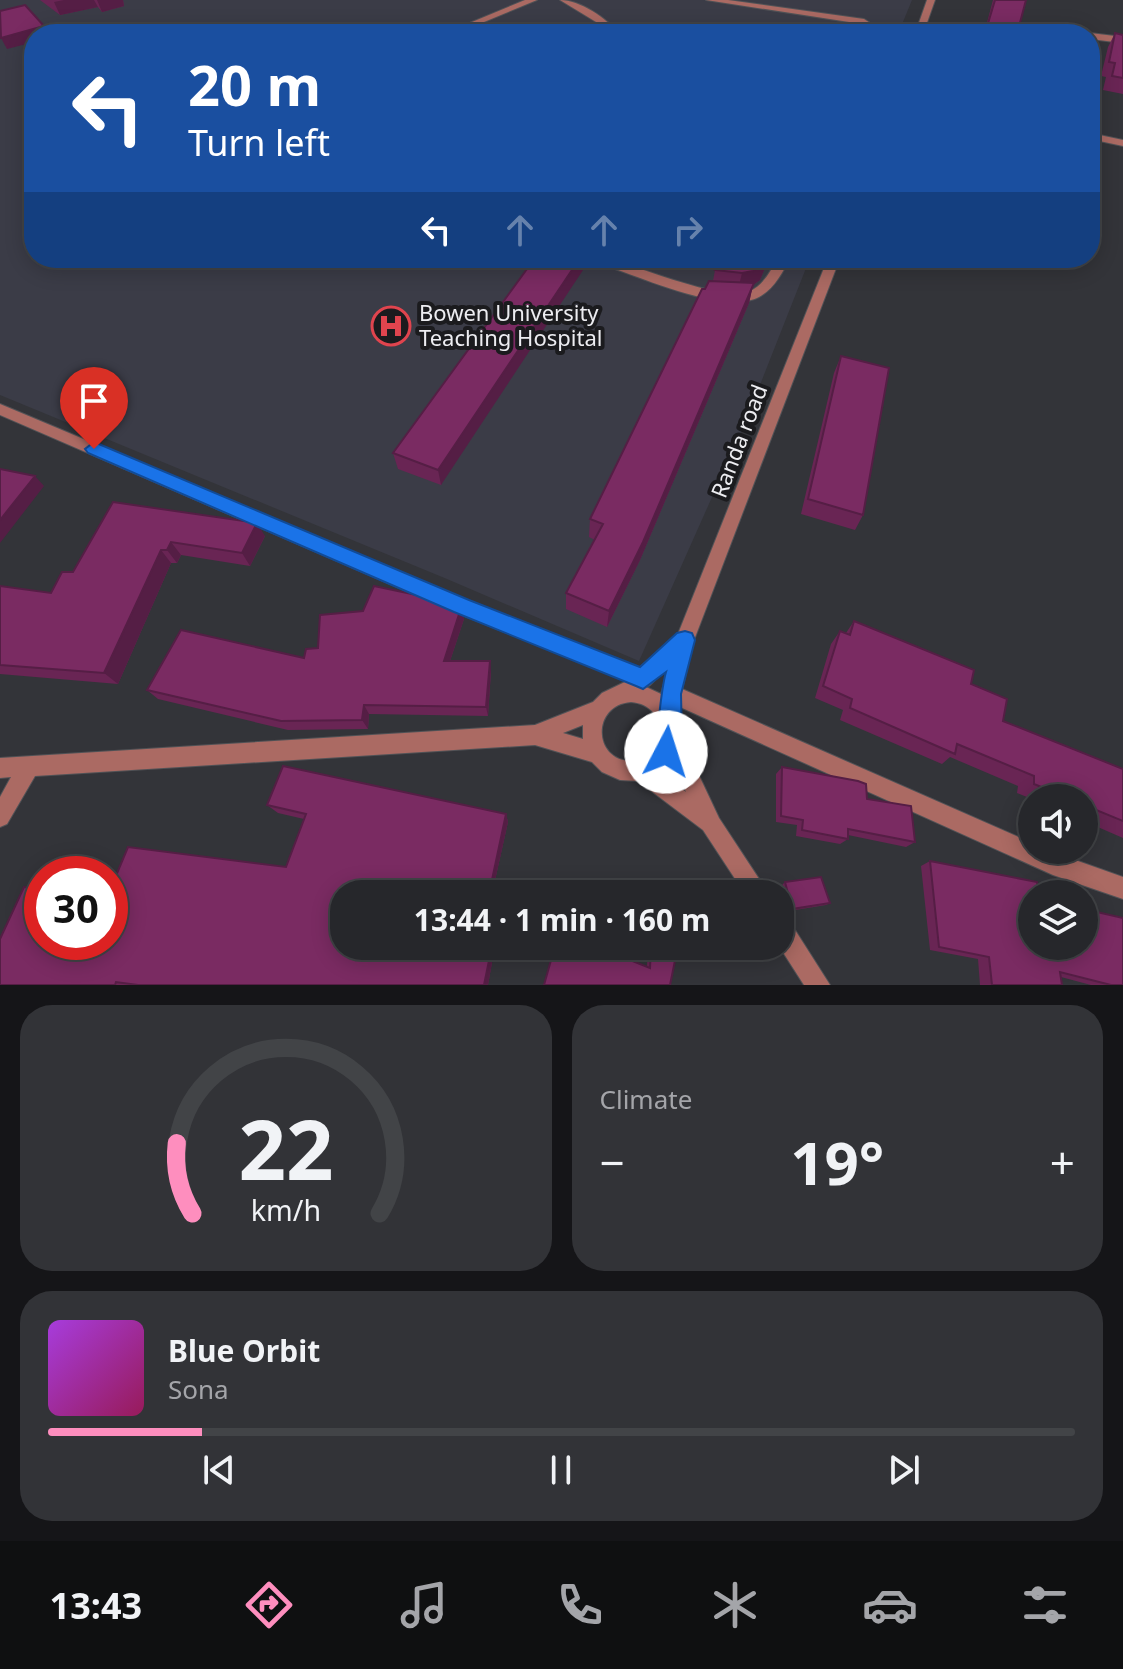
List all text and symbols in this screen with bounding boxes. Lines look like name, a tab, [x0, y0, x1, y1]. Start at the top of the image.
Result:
text: 20 m	[188, 46, 321, 122]
icon: left	[56, 56, 160, 160]
text: Turn left	[188, 118, 330, 167]
icon: left	[414, 208, 458, 252]
icon: ahead	[498, 208, 542, 252]
icon: ahead	[582, 208, 626, 252]
icon: right	[666, 208, 710, 252]
place label: Bowen University Teaching Hospital	[419, 297, 602, 352]
hospital icon: Bowen University Teaching Hospital	[370, 305, 412, 347]
pin	[60, 367, 128, 449]
icon: arrive	[72, 379, 116, 423]
street label: Randa road	[703, 380, 773, 502]
position arrow	[624, 710, 708, 794]
map controls	[1018, 784, 1098, 960]
button: sound	[1018, 784, 1098, 864]
speed limit sign: 30	[24, 856, 128, 960]
button: layers	[1018, 880, 1098, 960]
text: 13:44 · 1 min · 160 m	[414, 899, 710, 940]
text: Climate	[600, 1081, 692, 1117]
text: 22	[238, 1091, 333, 1204]
text: 19°	[790, 1121, 884, 1203]
text: −	[600, 1132, 625, 1192]
text: +	[1050, 1132, 1075, 1192]
text: km/h	[251, 1190, 321, 1229]
text: Blue Orbit	[168, 1330, 320, 1371]
text: Sona	[168, 1371, 229, 1407]
icon: previous	[197, 1448, 241, 1492]
icon: pause	[539, 1448, 583, 1492]
icon: next	[882, 1448, 926, 1492]
icon: directions	[241, 1577, 297, 1633]
icon: music	[396, 1577, 452, 1633]
icon: phone	[552, 1577, 608, 1633]
icon: climate	[707, 1577, 763, 1633]
icon: car	[862, 1577, 918, 1633]
icon: filters	[1017, 1577, 1073, 1633]
text: 13:43	[50, 1581, 142, 1630]

